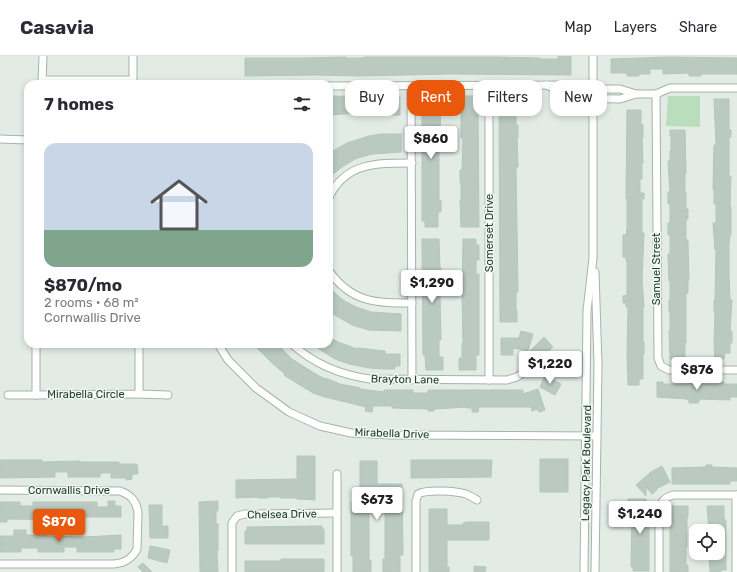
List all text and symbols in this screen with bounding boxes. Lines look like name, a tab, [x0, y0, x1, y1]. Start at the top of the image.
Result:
text: Casavia	[20, 16, 94, 39]
text: Map	[565, 19, 592, 36]
text: Layers	[614, 19, 657, 36]
text: Share	[679, 19, 717, 36]
chip: Buy	[345, 80, 399, 116]
chip: Rent	[407, 80, 465, 116]
chip: Filters	[473, 80, 542, 116]
chip: New	[550, 80, 607, 116]
icon: filters	[291, 93, 313, 115]
text: 7 homes	[44, 94, 114, 114]
pin: $860	[407, 126, 455, 160]
text: $860	[414, 131, 448, 146]
icon: home	[143, 169, 215, 241]
street label: Somerset Drive	[483, 194, 496, 272]
street label: Samuel Street	[650, 232, 663, 305]
pin: $1,290	[399, 270, 465, 304]
text: $870/mo	[44, 275, 122, 295]
text: $1,290	[410, 275, 454, 290]
text: 2 rooms · 68 m²	[44, 295, 139, 310]
text: Cornwallis Drive	[44, 310, 141, 325]
pin: $1,220	[517, 351, 583, 385]
text: $1,220	[528, 356, 572, 371]
pin: $876	[673, 357, 721, 391]
text: $876	[680, 362, 714, 377]
street label: Brayton Lane	[371, 372, 439, 387]
street label: Mirabella Circle	[47, 388, 125, 401]
street label: Legacy Park Boulevard	[579, 405, 594, 521]
street label: Mirabella Drive	[354, 426, 430, 441]
street label: Cornwallis Drive	[28, 484, 110, 497]
pin: $673	[353, 487, 401, 521]
text: $673	[361, 492, 393, 507]
pin: $1,240	[607, 501, 673, 535]
text: $1,240	[618, 506, 662, 521]
street label: Chelsea Drive	[247, 507, 317, 522]
pin: $870	[35, 509, 83, 543]
text: $870	[42, 514, 76, 529]
map controls	[689, 524, 725, 560]
button: locate	[689, 524, 725, 560]

